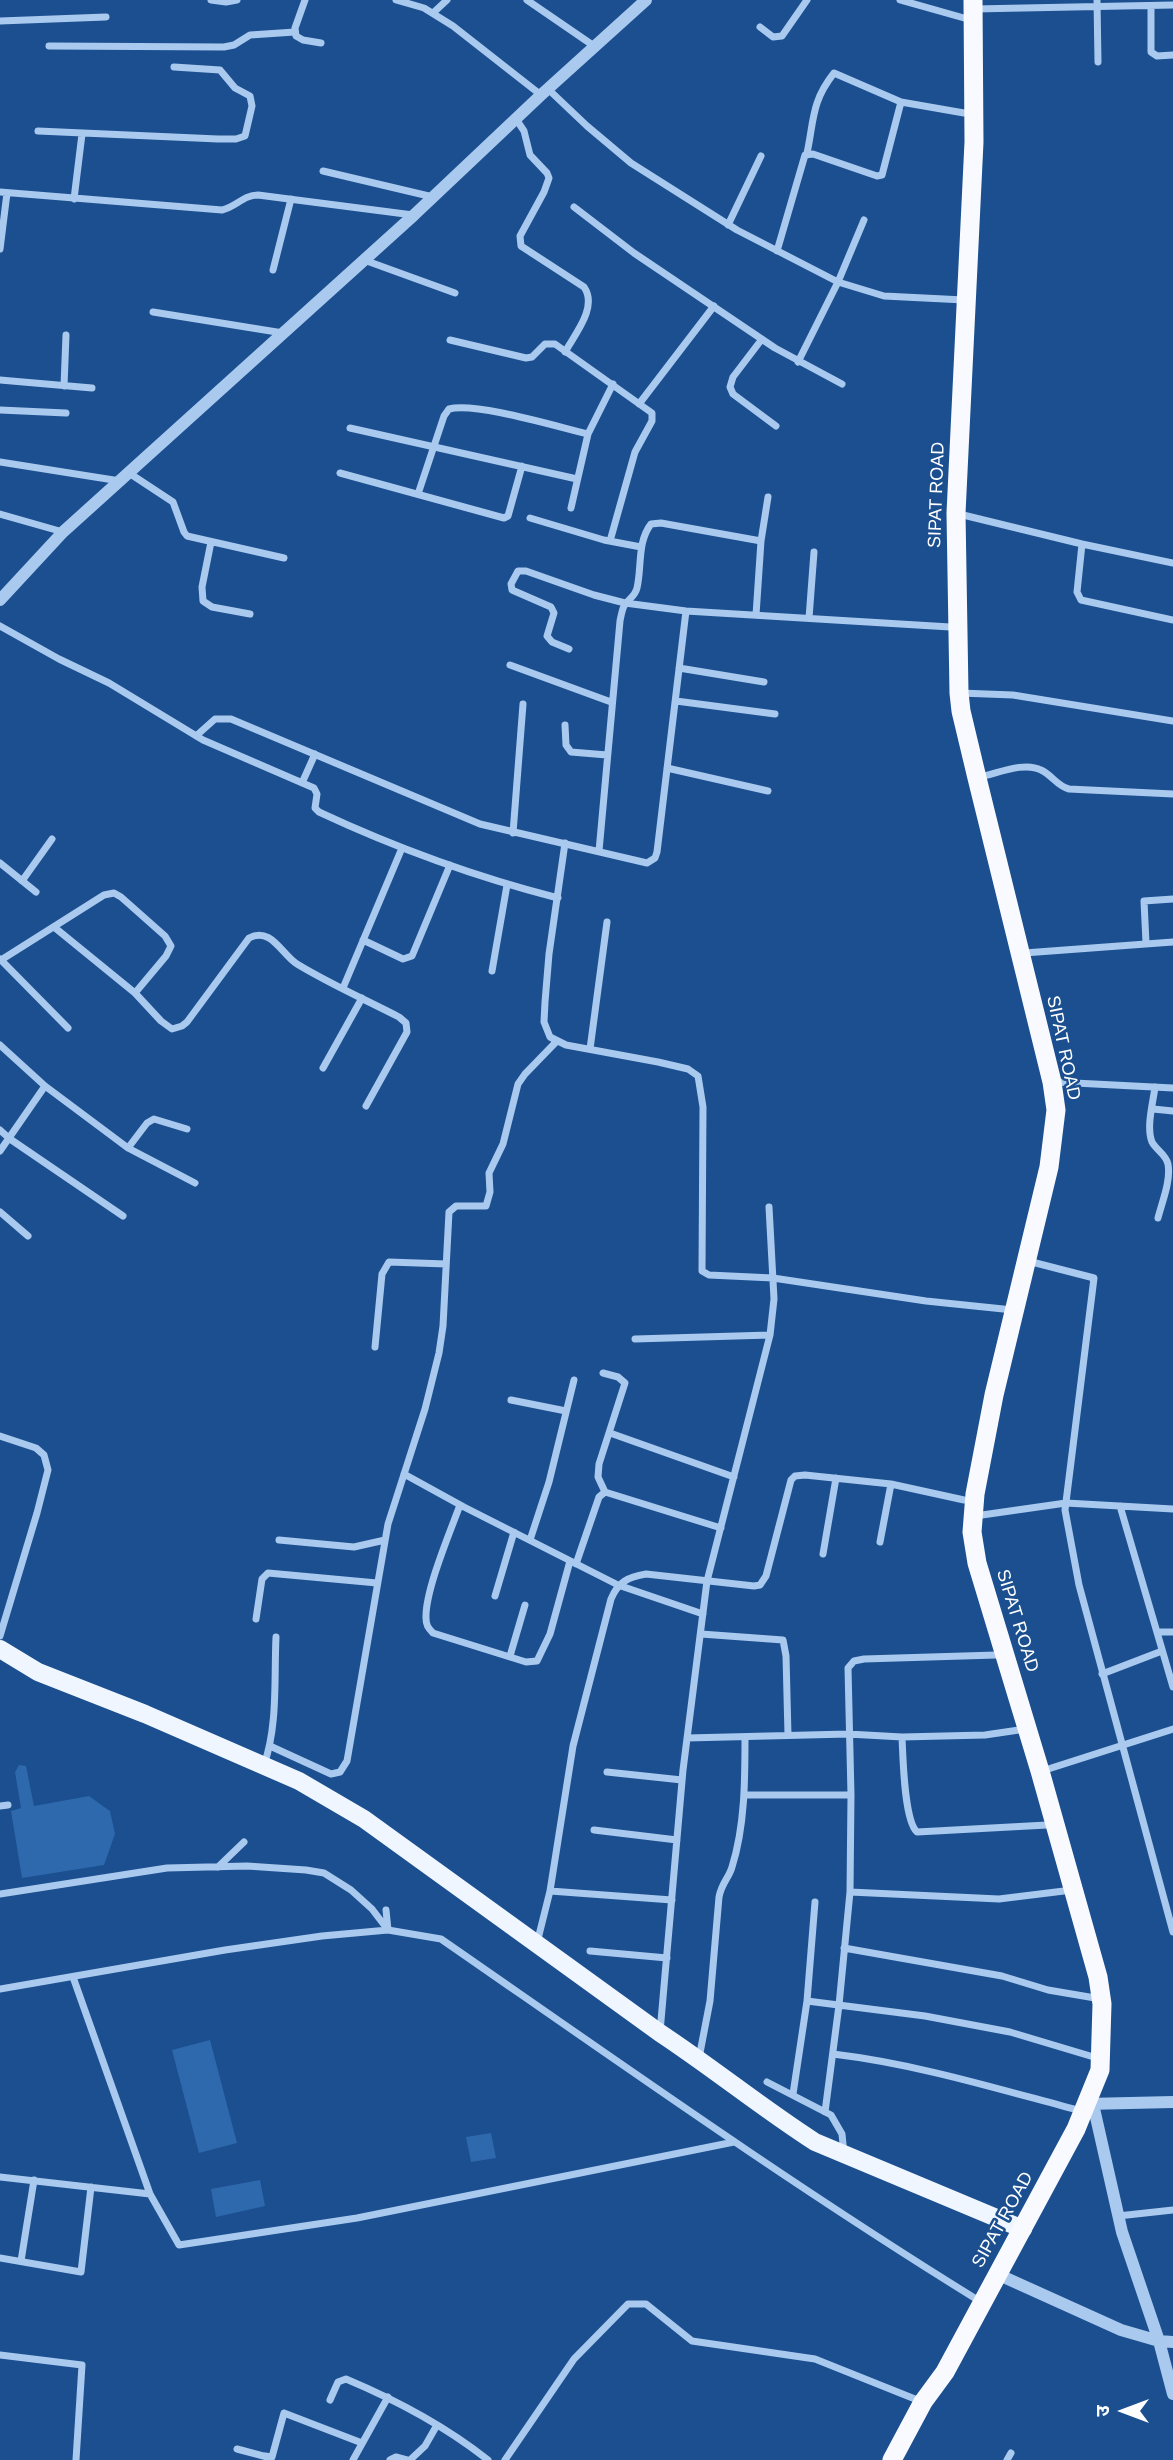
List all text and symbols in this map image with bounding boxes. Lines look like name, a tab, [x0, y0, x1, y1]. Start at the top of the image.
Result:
street label: SIPAT ROAD	[924, 441, 950, 549]
street label: SIPAT ROAD	[1041, 994, 1085, 1102]
street label: SIPAT ROAD	[991, 1567, 1043, 1675]
street label: SIPAT ROAD	[968, 2168, 1038, 2272]
north arrow	[1089, 2376, 1159, 2446]
text: उ	[1092, 2405, 1113, 2417]

